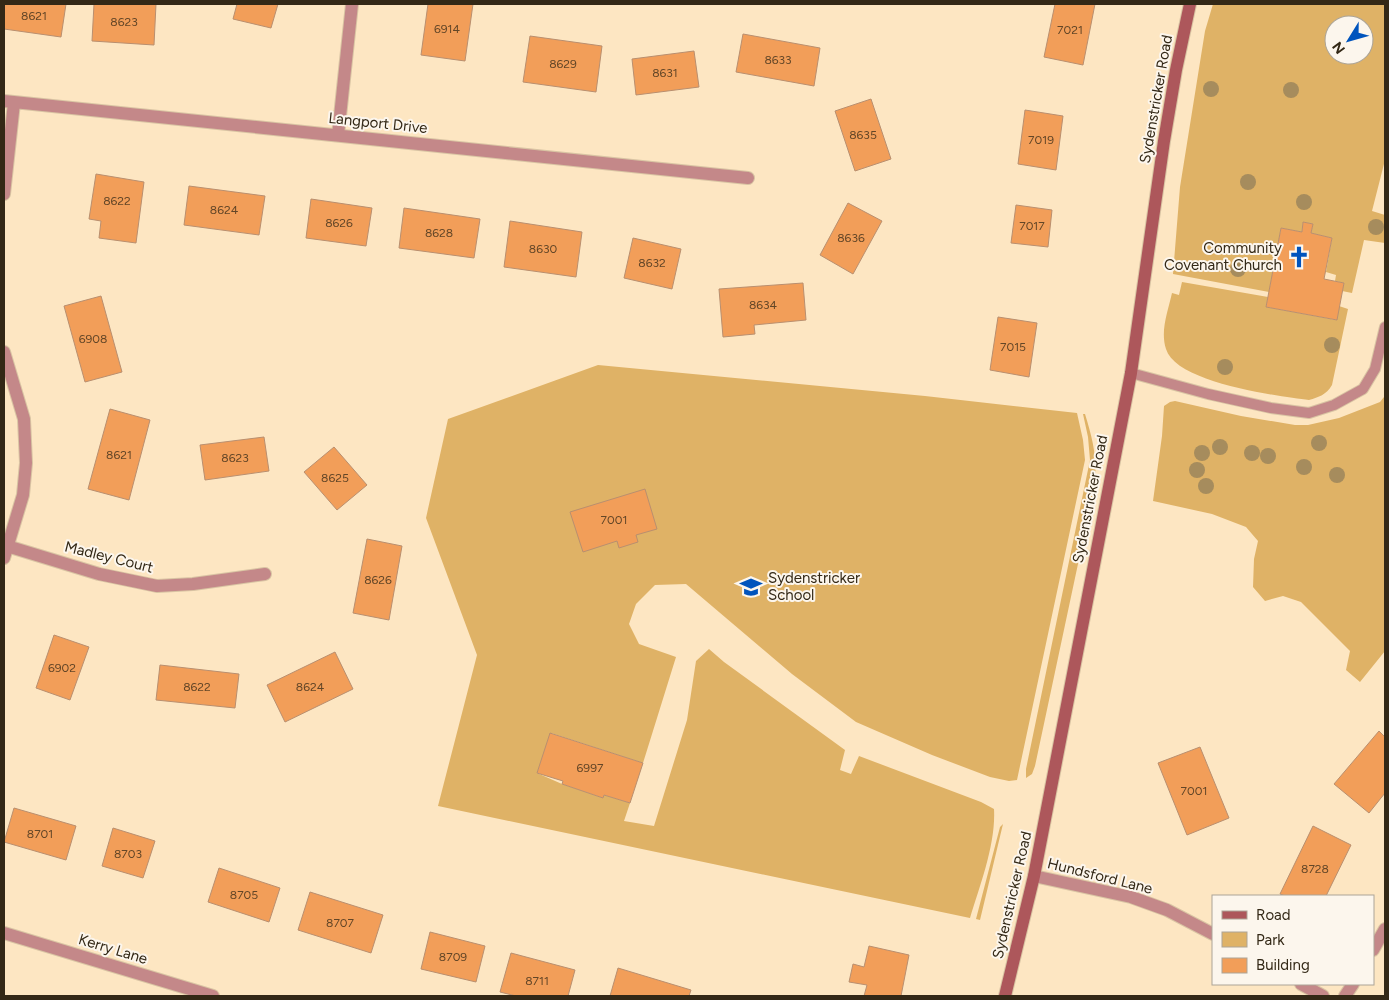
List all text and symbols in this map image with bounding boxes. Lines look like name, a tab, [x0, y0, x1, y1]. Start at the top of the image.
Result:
house number: 8621	[21, 9, 47, 23]
house number: 8623	[110, 15, 138, 29]
north arrow	[1324, 15, 1374, 65]
house number: 6914	[434, 22, 461, 36]
house number: 7021	[1057, 23, 1083, 37]
street label: Sydenstricker Road	[1136, 33, 1176, 165]
text: N	[1329, 38, 1349, 57]
house number: 8633	[764, 53, 792, 67]
house number: 8629	[549, 57, 577, 71]
house number: 8631	[652, 66, 678, 80]
street label: Langport Drive	[328, 109, 428, 137]
house number: 8635	[849, 128, 877, 142]
house number: 7019	[1028, 133, 1054, 147]
house number: 8622	[103, 194, 131, 208]
house number: 8624	[210, 203, 239, 217]
house number: 8626	[325, 216, 353, 230]
house number: 7017	[1019, 219, 1045, 233]
house number: 8628	[425, 226, 453, 240]
house number: 8636	[837, 231, 865, 245]
place label: Community Covenant Church	[1164, 239, 1282, 274]
house number: 8630	[529, 242, 557, 256]
church icon: Community Covenant Church	[1286, 244, 1312, 270]
house number: 8632	[638, 256, 666, 270]
house number: 8634	[749, 298, 778, 312]
house number: 6908	[79, 332, 107, 346]
house number: 7015	[1000, 340, 1026, 354]
street label: Sydenstricker Road	[1069, 433, 1111, 565]
house number: 8621	[106, 448, 132, 462]
house number: 8623	[221, 451, 249, 465]
house number: 8625	[321, 471, 349, 485]
house number: 7001	[601, 513, 627, 527]
street label: Madley Court	[63, 537, 155, 577]
place label: Sydenstricker School	[768, 569, 860, 604]
house number: 8626	[364, 573, 392, 587]
school or university icon: Sydenstricker School	[738, 574, 764, 600]
house number: 6902	[48, 661, 76, 675]
house number: 8622	[183, 680, 211, 694]
house number: 8624	[296, 680, 325, 694]
house number: 6997	[577, 761, 604, 775]
house number: 7001	[1181, 784, 1207, 798]
house number: 8701	[27, 827, 53, 841]
street label: Sydenstricker Road	[989, 830, 1035, 960]
house number: 8703	[114, 847, 142, 861]
street label: Hundsford Lane	[1046, 854, 1154, 898]
house number: 8728	[1301, 862, 1329, 876]
house number: 8705	[230, 888, 258, 902]
legend	[1212, 895, 1374, 985]
text: Road	[1256, 906, 1291, 924]
house number: 8707	[326, 916, 355, 930]
street label: Kerry Lane	[76, 930, 150, 968]
text: Park	[1256, 931, 1285, 949]
house number: 8709	[439, 950, 467, 964]
text: Building	[1256, 956, 1310, 974]
house number: 8711	[525, 974, 549, 988]

